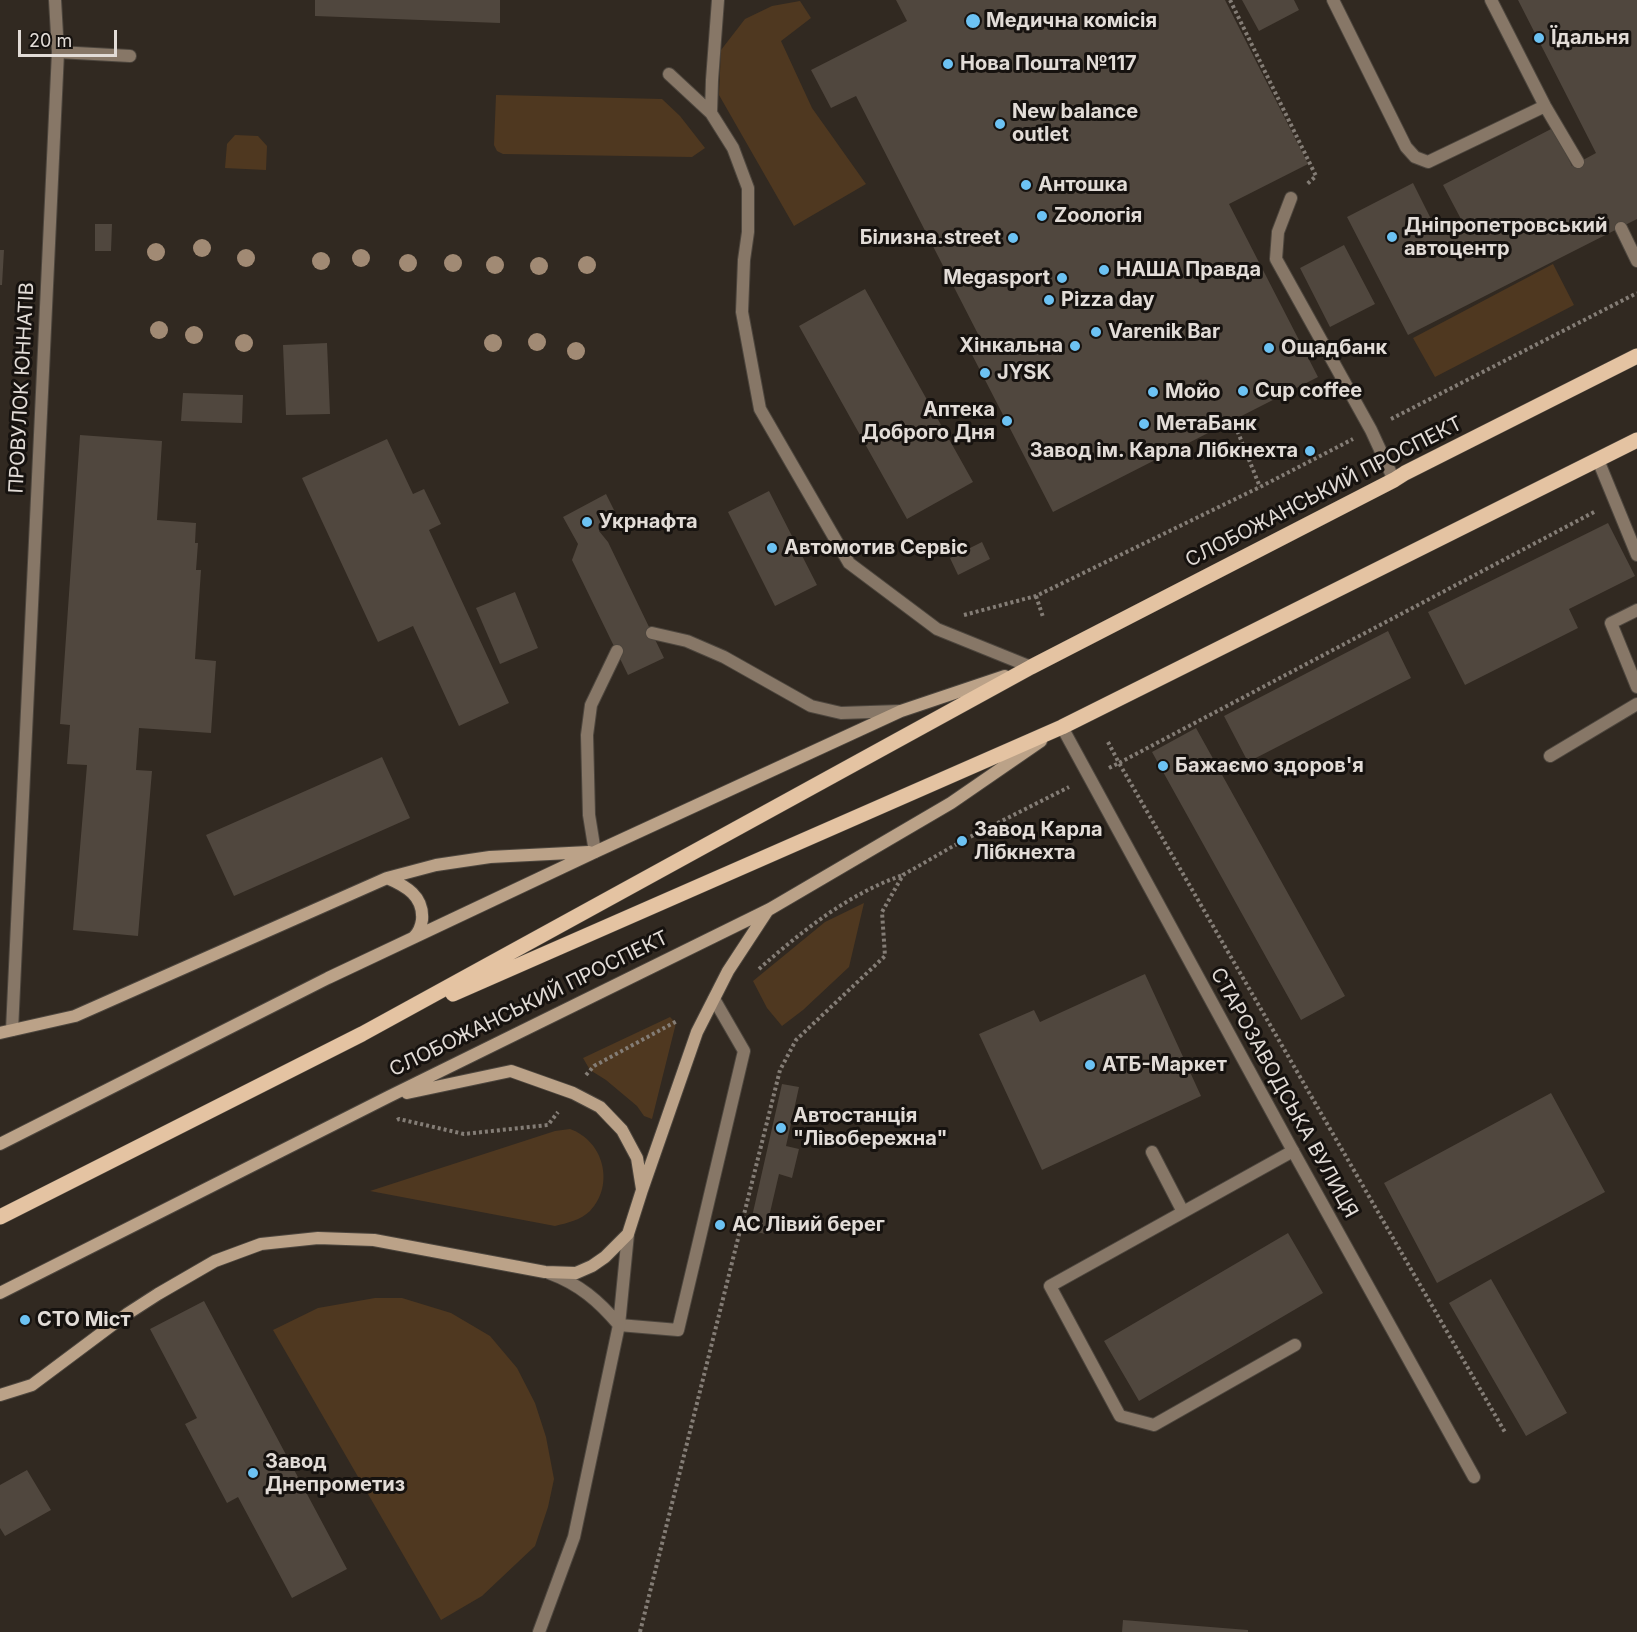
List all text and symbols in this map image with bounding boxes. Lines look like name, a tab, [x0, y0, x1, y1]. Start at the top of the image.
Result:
place label: Медична комісія	[986, 9, 1157, 33]
marker: Медична комісія	[964, 12, 982, 30]
scale bar	[21, 18, 120, 56]
place label: Їдальня	[1551, 26, 1629, 50]
text: 20 m	[29, 30, 72, 51]
marker: Їдальня	[1532, 31, 1546, 45]
place label: Нова Пошта №117	[960, 52, 1137, 76]
marker: Нова Пошта №117	[941, 57, 955, 71]
place label: New balance outlet	[1012, 100, 1138, 147]
marker: New balance outlet	[993, 117, 1007, 131]
place label: Антошка	[1038, 173, 1128, 197]
marker: Антошка	[1019, 178, 1033, 192]
place label: Zooлогія	[1054, 204, 1142, 228]
marker: Zooлогія	[1035, 209, 1049, 223]
place label: Дніпропетровський автоцентр	[1404, 214, 1607, 261]
place label: Білизна.street	[860, 226, 1001, 250]
marker: Дніпропетровський автоцентр	[1385, 230, 1399, 244]
marker: Білизна.street	[1006, 231, 1020, 245]
place label: НАША Правда	[1116, 258, 1261, 282]
marker: НАША Правда	[1097, 263, 1111, 277]
place label: Megasport	[943, 266, 1050, 290]
marker: Megasport	[1055, 271, 1069, 285]
street label: ПРОВУЛОК ЮННАТІВ	[4, 282, 40, 494]
place label: Pizza day	[1061, 288, 1155, 312]
marker: Pizza day	[1042, 293, 1056, 307]
place label: Varenik Bar	[1108, 320, 1220, 344]
marker: Varenik Bar	[1089, 325, 1103, 339]
place label: Хінкальна	[959, 334, 1063, 358]
place label: Ощадбанк	[1281, 336, 1387, 360]
marker: Хінкальна	[1068, 339, 1082, 353]
marker: Ощадбанк	[1262, 341, 1276, 355]
place label: JYSK	[997, 361, 1051, 385]
marker: JYSK	[978, 366, 992, 380]
place label: Cup coffee	[1255, 379, 1362, 403]
place label: Мойо	[1165, 380, 1221, 404]
marker: Cup coffee	[1236, 384, 1250, 398]
marker: Мойо	[1146, 385, 1160, 399]
place label: Аптека Доброго Дня	[861, 398, 995, 445]
place label: МетаБанк	[1156, 412, 1257, 436]
street label: СЛОБОЖАНСЬКИЙ ПРОСПЕКТ	[1182, 412, 1466, 572]
marker: Аптека Доброго Дня	[1000, 414, 1014, 428]
marker: МетаБанк	[1137, 417, 1151, 431]
place label: Завод ім. Карла Лібкнехта	[1030, 439, 1298, 463]
marker: Завод ім. Карла Лібкнехта	[1303, 444, 1317, 458]
place label: Укрнафта	[599, 510, 698, 534]
marker: Укрнафта	[580, 515, 594, 529]
place label: Автомотив Сервіс	[784, 536, 968, 560]
marker: Автомотив Сервіс	[765, 541, 779, 555]
place label: Бажаємо здоров'я	[1175, 754, 1364, 778]
marker: Бажаємо здоров'я	[1156, 759, 1170, 773]
place label: Завод Карла Лібкнехта	[974, 818, 1103, 865]
marker: Завод Карла Лібкнехта	[955, 834, 969, 848]
street label: СЛОБОЖАНСЬКИЙ ПРОСПЕКТ	[386, 926, 672, 1082]
street label: СТАРОЗАВОДСЬКА ВУЛИЦЯ	[1205, 964, 1363, 1222]
place label: АТБ-Маркет	[1102, 1053, 1227, 1077]
marker: АТБ-Маркет	[1083, 1058, 1097, 1072]
place label: Автостанція "Лівобережна"	[793, 1104, 948, 1151]
marker: Автостанція "Лівобережна"	[774, 1121, 788, 1135]
place label: АС Лівий берег	[732, 1213, 885, 1237]
marker: АС Лівий берег	[713, 1218, 727, 1232]
place label: СТО Міст	[37, 1308, 131, 1332]
marker: СТО Міст	[18, 1313, 32, 1327]
place label: Завод Днепрометиз	[265, 1450, 405, 1497]
marker: Завод Днепрометиз	[246, 1466, 260, 1480]

